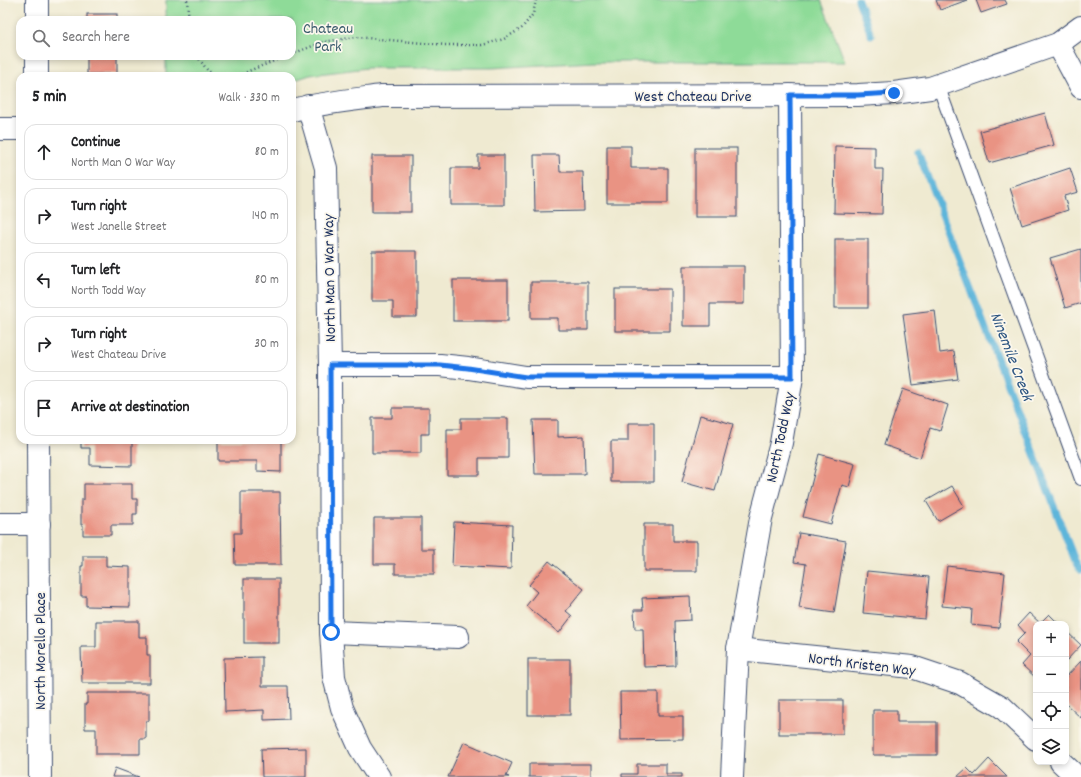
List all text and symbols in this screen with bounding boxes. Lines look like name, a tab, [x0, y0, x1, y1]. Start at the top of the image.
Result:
search box	[16, 16, 296, 60]
park label: Chateau Park	[303, 18, 353, 59]
icon: search	[30, 27, 52, 49]
text: Search here	[62, 27, 130, 49]
route end	[885, 84, 903, 102]
text: 5 min	[32, 86, 66, 110]
street label: West Chateau Drive	[634, 86, 752, 109]
text: Walk · 330 m	[219, 89, 280, 108]
text: Continue	[71, 132, 120, 154]
icon: ahead	[33, 141, 55, 163]
text: 80 m	[255, 143, 279, 162]
text: North Man O War Way	[71, 154, 175, 173]
text: Turn right	[71, 196, 127, 218]
icon: right	[33, 205, 55, 227]
text: 140 m	[252, 207, 279, 226]
street label: North Man O War Way	[318, 213, 343, 342]
text: West Janelle Street	[71, 218, 166, 237]
text: Turn left	[71, 260, 120, 282]
icon: left	[33, 269, 55, 291]
text: 80 m	[255, 271, 279, 290]
text: North Todd Way	[71, 282, 146, 301]
water label: Ninemile Creek	[982, 309, 1039, 407]
text: Turn right	[71, 324, 127, 346]
icon: right	[33, 333, 55, 355]
text: 30 m	[254, 335, 279, 354]
text: West Chateau Drive	[71, 346, 166, 365]
street label: North Todd Way	[761, 390, 802, 485]
icon: arrive	[33, 397, 55, 419]
text: Arrive at destination	[71, 397, 189, 419]
street label: North Morello Place	[30, 592, 53, 710]
map controls	[1033, 621, 1069, 765]
button: +	[1033, 621, 1069, 657]
route start	[322, 623, 340, 641]
street label: North Kristen Way	[807, 647, 917, 684]
button: −	[1033, 657, 1069, 693]
button: locate	[1033, 693, 1069, 729]
button: layers	[1033, 729, 1069, 765]

